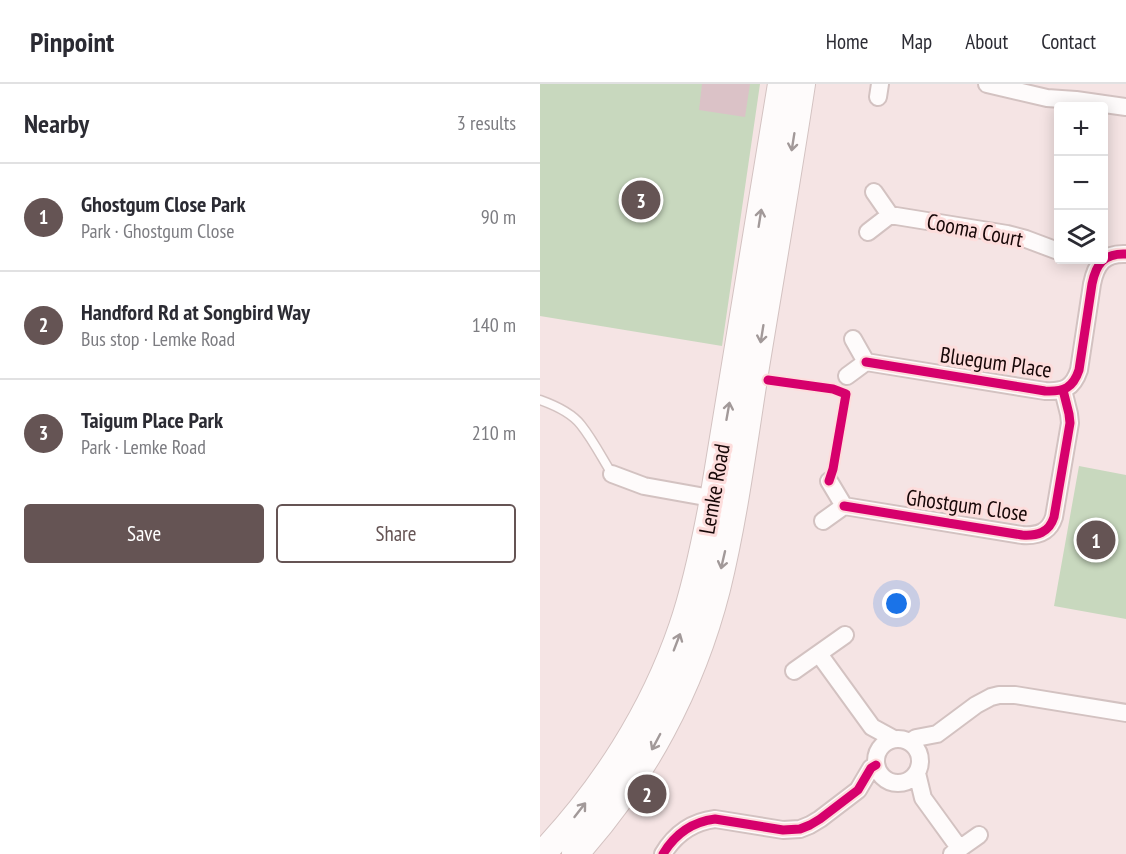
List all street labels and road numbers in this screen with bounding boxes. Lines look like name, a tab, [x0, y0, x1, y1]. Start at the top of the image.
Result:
street label: Cooma Court	[925, 207, 1025, 253]
street label: Bluegum Place	[938, 340, 1054, 384]
street label: Lemke Road	[692, 442, 736, 536]
street label: Ghostgum Close	[904, 483, 1030, 527]

